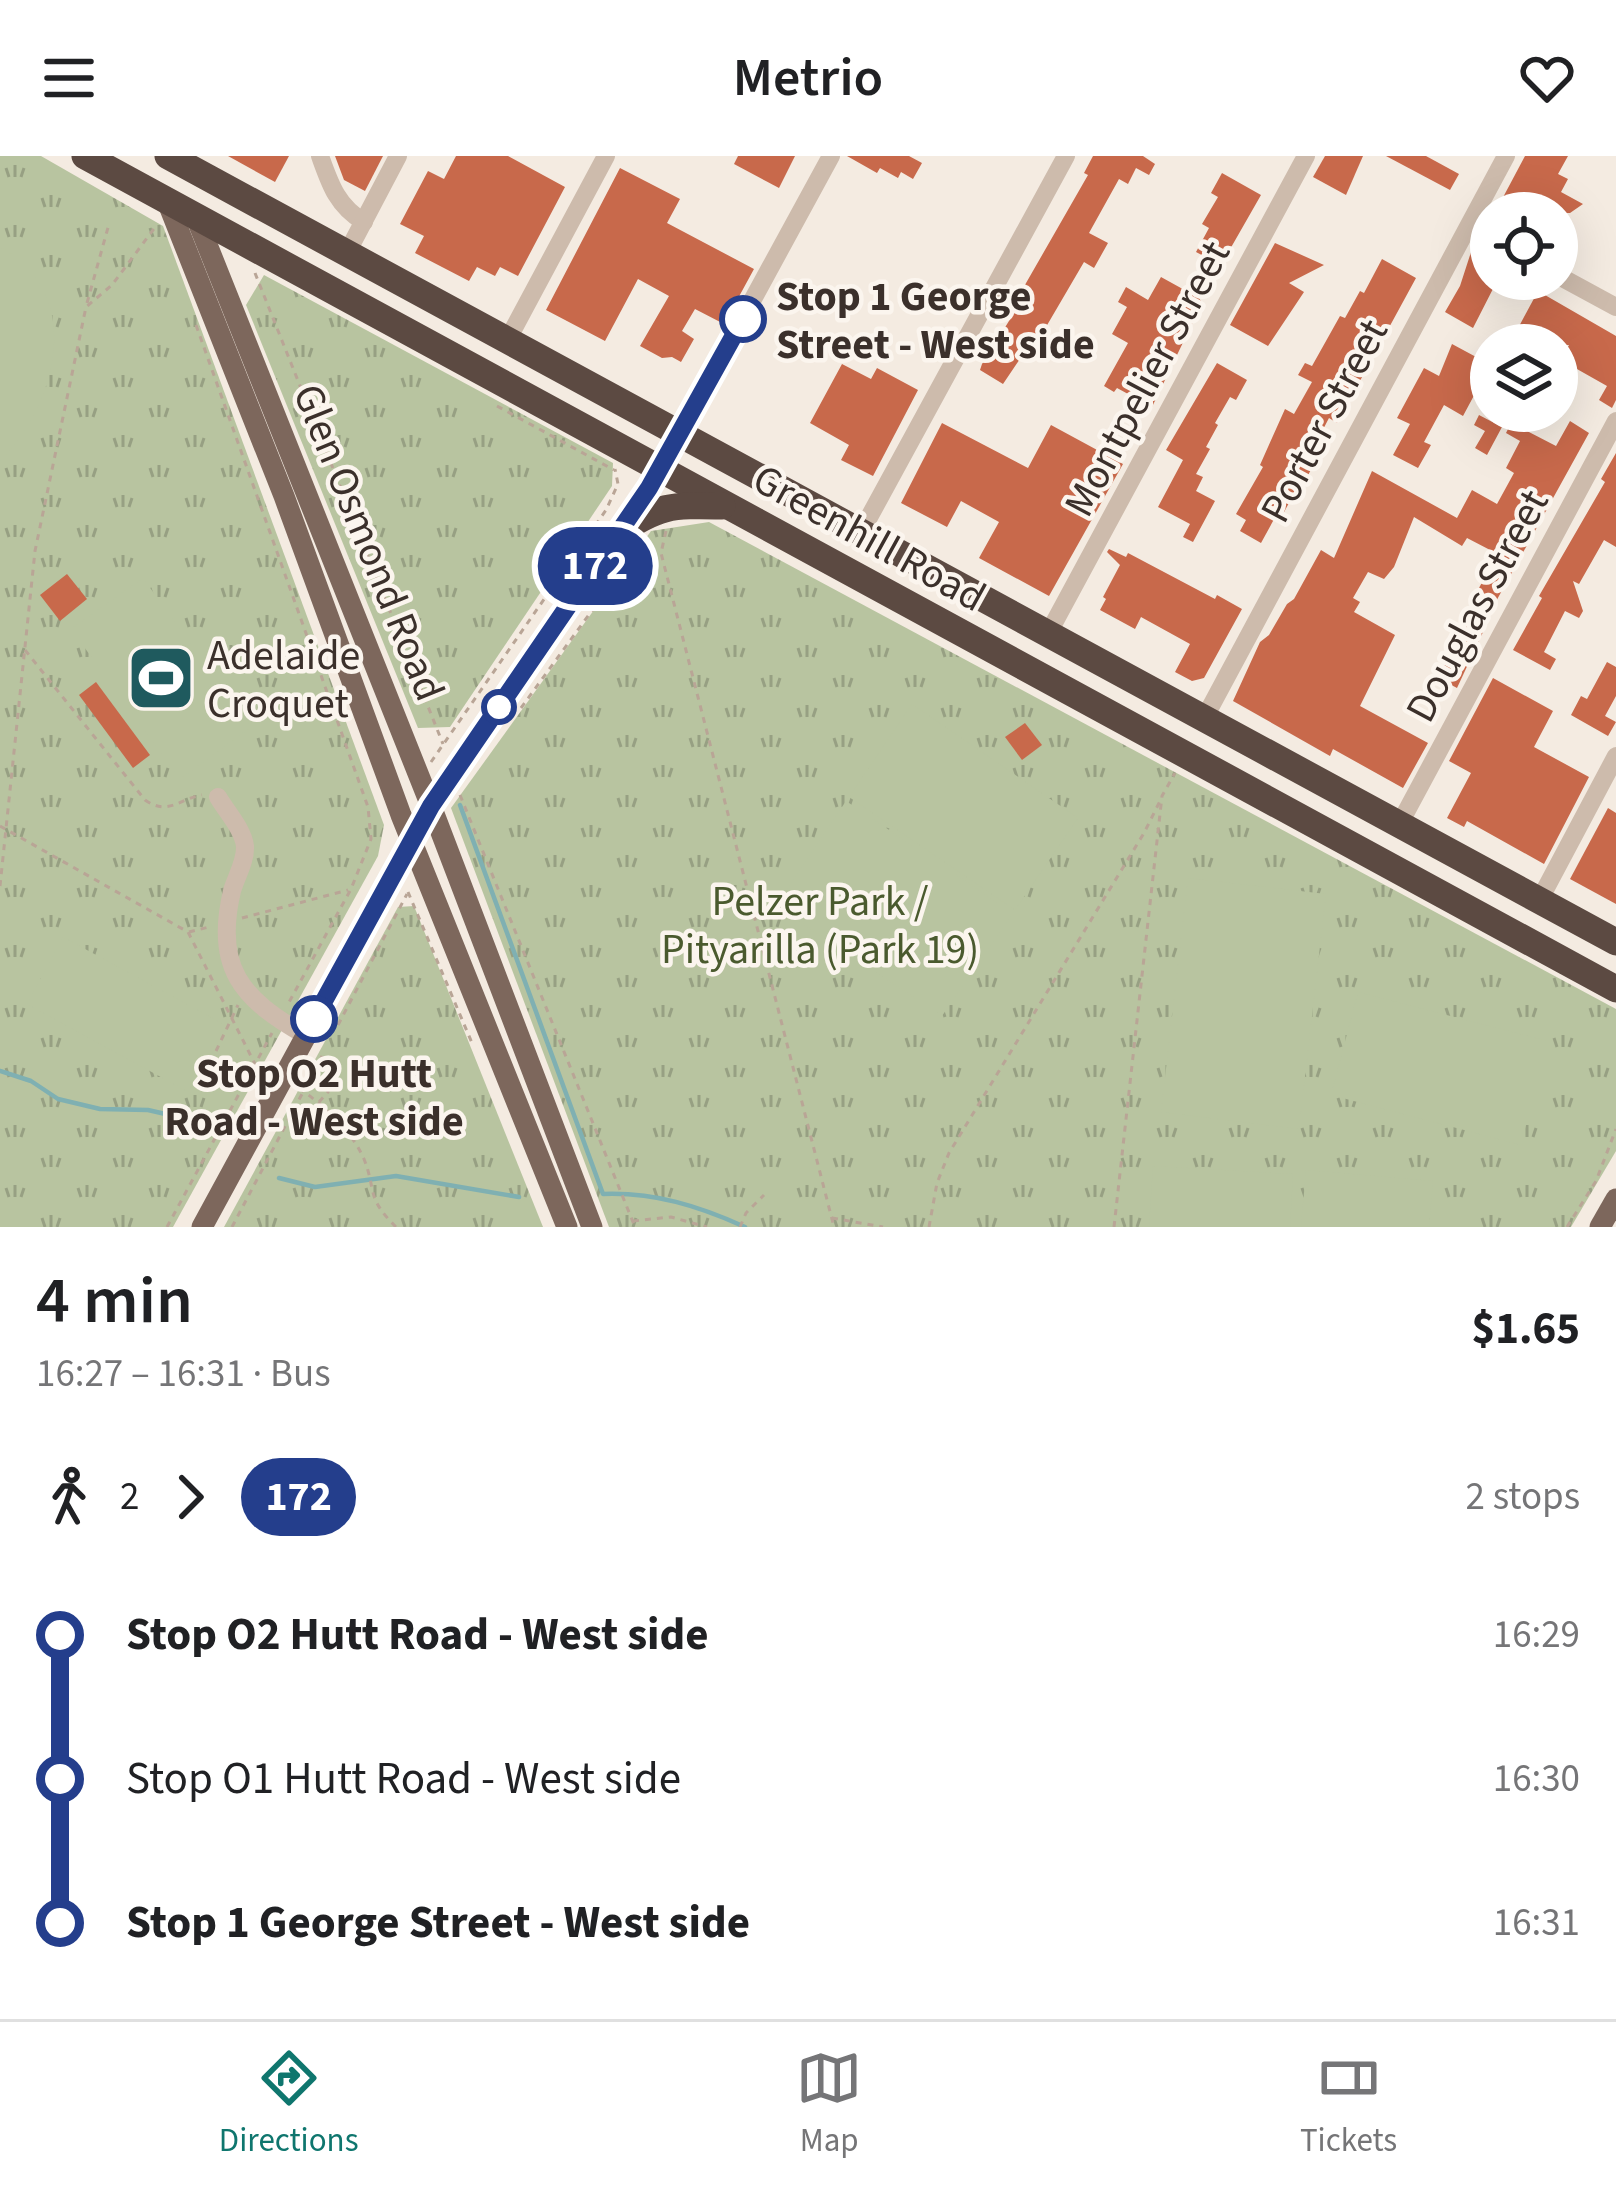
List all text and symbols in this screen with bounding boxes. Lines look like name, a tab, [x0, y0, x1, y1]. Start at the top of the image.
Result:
text: Metrio	[733, 40, 883, 117]
icon: menu	[36, 45, 102, 111]
icon: heart	[1514, 45, 1580, 111]
map controls	[1470, 192, 1578, 432]
button: locate	[1470, 192, 1578, 300]
street label: Montpelier Street	[1050, 230, 1246, 528]
place label: Stop 1 George Street - West side	[776, 267, 1095, 375]
marker: Stop 1 George Street - West side	[721, 297, 765, 341]
street label: Porter Street	[1246, 309, 1404, 533]
button: layers	[1470, 324, 1578, 432]
street label: Glen Osmond Road	[277, 375, 459, 710]
street label: Greenhill Road	[742, 450, 996, 627]
street label: Douglas Street	[1391, 479, 1564, 733]
line badge: 172	[526, 527, 664, 605]
text: 172	[562, 536, 628, 596]
place label: Adelaide Croquet	[207, 626, 360, 734]
sports icon: Adelaide Croquet	[126, 643, 196, 713]
unlabelled marker	[483, 691, 515, 723]
park label: Pelzer Park / Pityarilla (Park 19)	[661, 872, 979, 980]
marker: Stop O2 Hutt Road - West side	[292, 997, 336, 1041]
place label: Stop O2 Hutt Road - West side	[164, 1044, 464, 1152]
text: 4 min	[36, 1254, 193, 1348]
text: $1.65	[1471, 1297, 1580, 1361]
text: 16:27 – 16:31 · Bus	[36, 1346, 331, 1402]
icon: walk	[36, 1464, 102, 1530]
icon: forward	[157, 1464, 223, 1530]
text: 172	[265, 1467, 332, 1527]
text: 2	[120, 1469, 139, 1525]
text: 2 stops	[1466, 1469, 1580, 1525]
text: Stop O2 Hutt Road - West side	[126, 1603, 709, 1667]
text: 16:29	[1493, 1607, 1580, 1663]
text: Stop O1 Hutt Road - West side	[126, 1747, 681, 1811]
text: 16:30	[1493, 1751, 1580, 1807]
text: Stop 1 George Street - West side	[126, 1891, 750, 1955]
text: 16:31	[1493, 1895, 1580, 1951]
tab: Directions	[219, 2045, 359, 2164]
tab: Map	[796, 2045, 862, 2164]
tab: Tickets	[1300, 2045, 1397, 2164]

